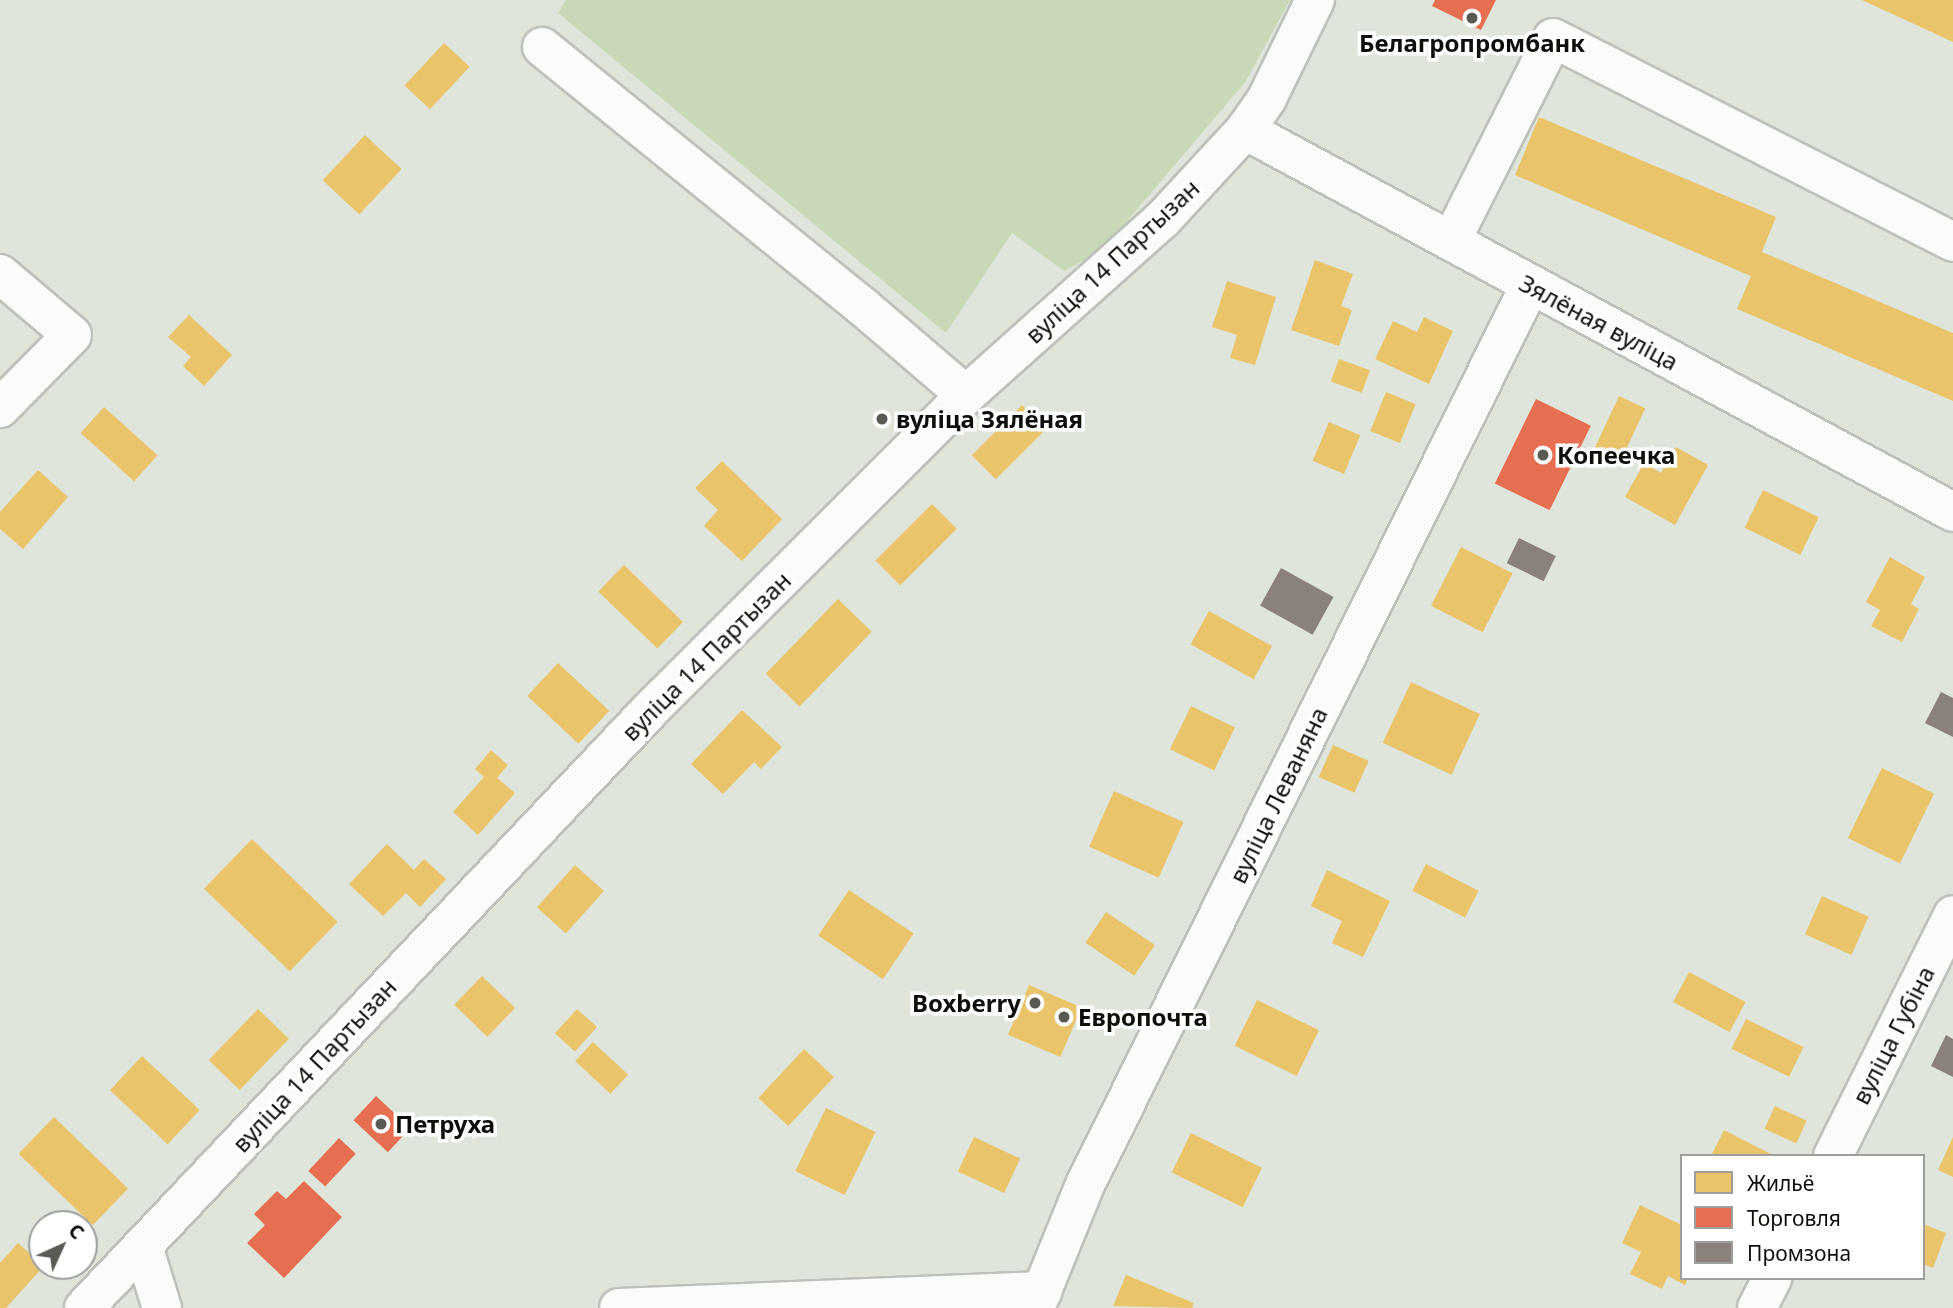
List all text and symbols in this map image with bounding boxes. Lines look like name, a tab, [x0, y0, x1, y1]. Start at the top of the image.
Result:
marker: Белагропромбанк	[1464, 10, 1480, 26]
place label: Белагропромбанк	[1359, 29, 1585, 57]
street label: вуліца 14 Партызан	[1019, 173, 1205, 349]
street label: Зялёная вуліца	[1515, 268, 1683, 376]
place label: вуліца Зялёная	[896, 405, 1083, 433]
marker: вуліца Зялёная	[874, 411, 890, 427]
place label: Копеечка	[1557, 441, 1675, 469]
marker: Копеечка	[1535, 447, 1551, 463]
street label: вуліца 14 Партызан	[616, 566, 796, 746]
street label: вуліца Леваняна	[1223, 702, 1333, 888]
street label: вуліца Губіна	[1846, 961, 1940, 1109]
street label: вуліца 14 Партызан	[226, 972, 402, 1158]
place label: Boxberry	[912, 989, 1021, 1017]
marker: Boxberry	[1027, 995, 1043, 1011]
place label: Европочта	[1078, 1003, 1208, 1031]
marker: Европочта	[1056, 1009, 1072, 1025]
place label: Петруха	[395, 1110, 495, 1138]
marker: Петруха	[373, 1116, 389, 1132]
legend	[1680, 1154, 1925, 1280]
text: Жильё	[1747, 1169, 1814, 1197]
text: Торговля	[1747, 1204, 1841, 1232]
north arrow	[28, 1210, 98, 1280]
text: С	[63, 1218, 90, 1245]
text: Промзона	[1747, 1239, 1851, 1267]

